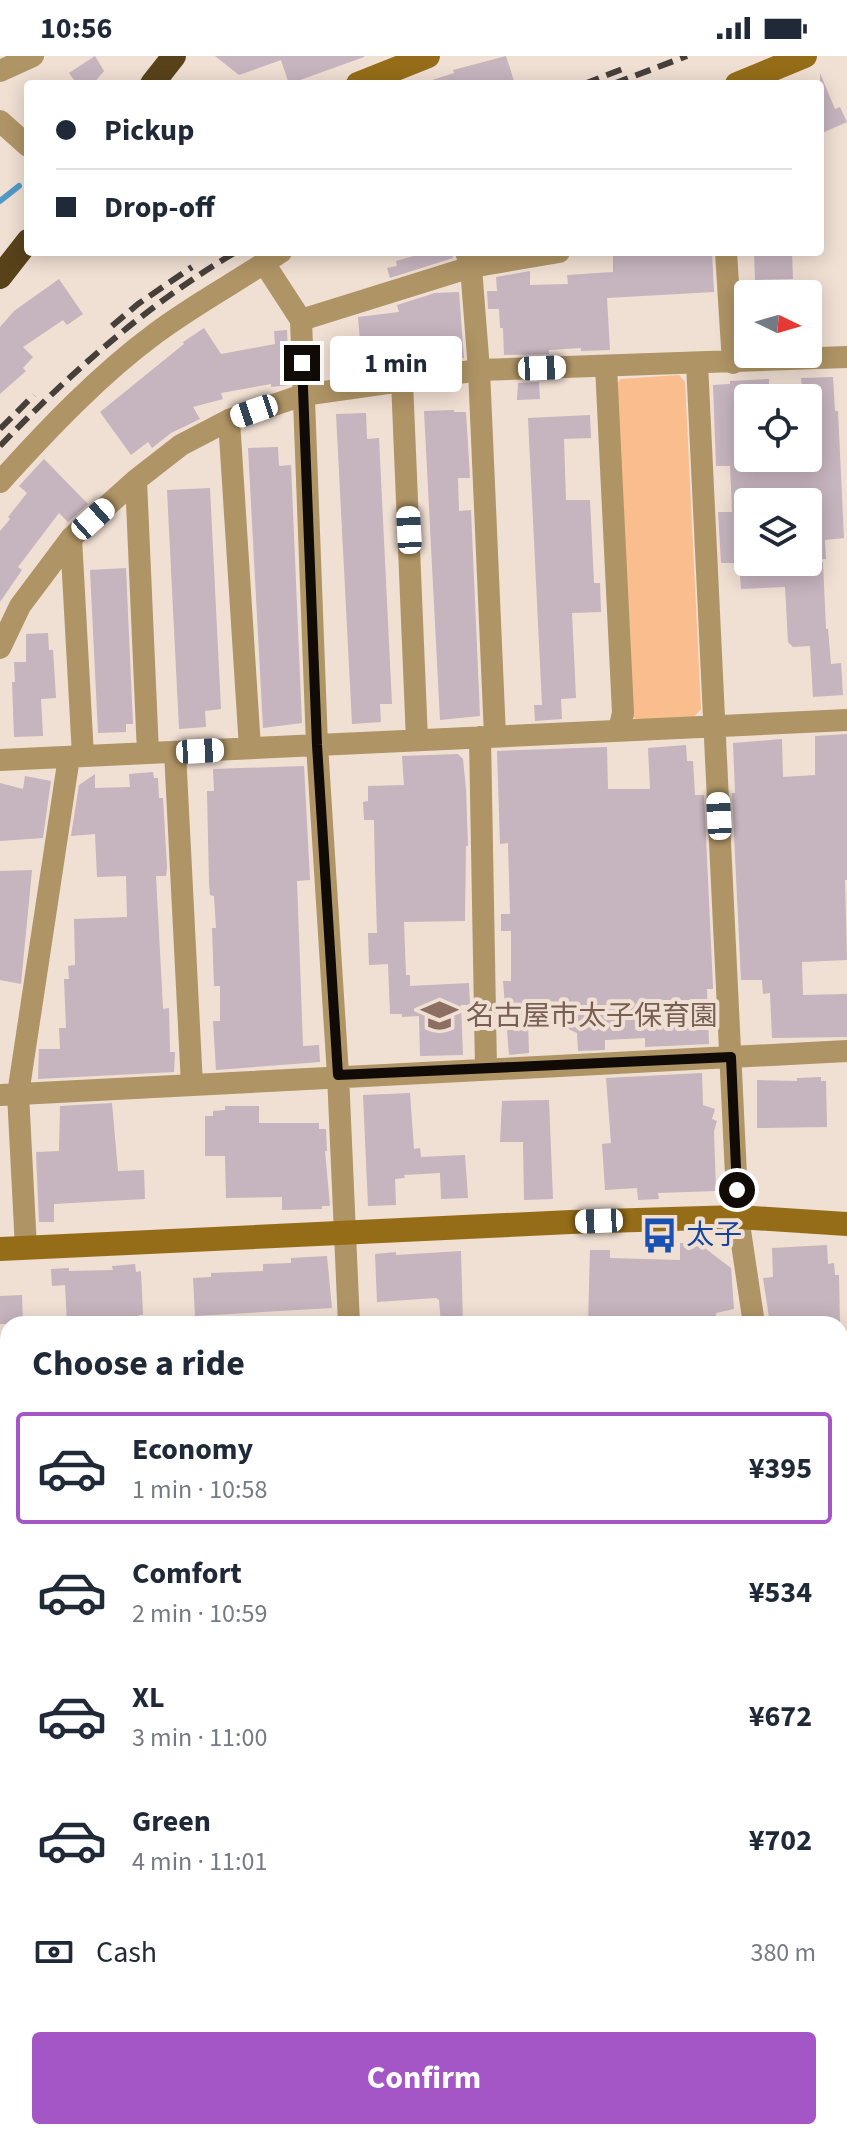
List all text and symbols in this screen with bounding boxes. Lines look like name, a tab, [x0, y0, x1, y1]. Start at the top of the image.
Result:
text: 10:56	[40, 7, 112, 50]
text: Pickup	[104, 109, 194, 152]
text: Drop-off	[104, 186, 215, 229]
north arrow	[734, 280, 822, 368]
map controls	[734, 280, 822, 576]
callout: 1 min	[330, 335, 462, 391]
route end	[284, 345, 320, 381]
text: 1 min	[364, 345, 428, 382]
car	[518, 355, 566, 381]
button: locate	[734, 384, 822, 472]
car	[227, 392, 281, 430]
button: layers	[734, 488, 822, 576]
car	[67, 494, 119, 544]
car	[396, 505, 422, 555]
car	[175, 738, 225, 764]
car	[706, 791, 732, 841]
place label: 名古屋市太子保育園	[466, 996, 718, 1036]
school or university icon: 名古屋市太子保育園	[421, 997, 459, 1035]
route start	[719, 1172, 755, 1208]
car	[575, 1208, 623, 1234]
place label: 太子	[686, 1215, 742, 1255]
bus stop icon: 太子	[641, 1216, 679, 1254]
text: Choose a ride	[32, 1338, 245, 1389]
text: Economy	[132, 1428, 253, 1471]
icon: car	[36, 1432, 108, 1504]
text: ¥395	[749, 1447, 812, 1490]
text: 1 min · 10:58	[132, 1471, 267, 1508]
text: Comfort	[132, 1552, 242, 1595]
icon: car	[36, 1556, 108, 1628]
text: ¥534	[749, 1571, 812, 1614]
text: 2 min · 10:59	[132, 1595, 267, 1632]
text: XL	[132, 1676, 165, 1719]
icon: car	[36, 1680, 108, 1752]
text: ¥672	[749, 1695, 812, 1738]
text: 3 min · 11:00	[132, 1719, 267, 1756]
text: Green	[132, 1800, 211, 1843]
icon: car	[36, 1804, 108, 1876]
text: ¥702	[749, 1819, 812, 1862]
text: 4 min · 11:01	[132, 1843, 267, 1880]
icon: cash	[32, 1930, 76, 1974]
text: Cash	[96, 1931, 157, 1974]
text: 380 m	[750, 1934, 816, 1971]
button: Confirm	[32, 2032, 816, 2124]

